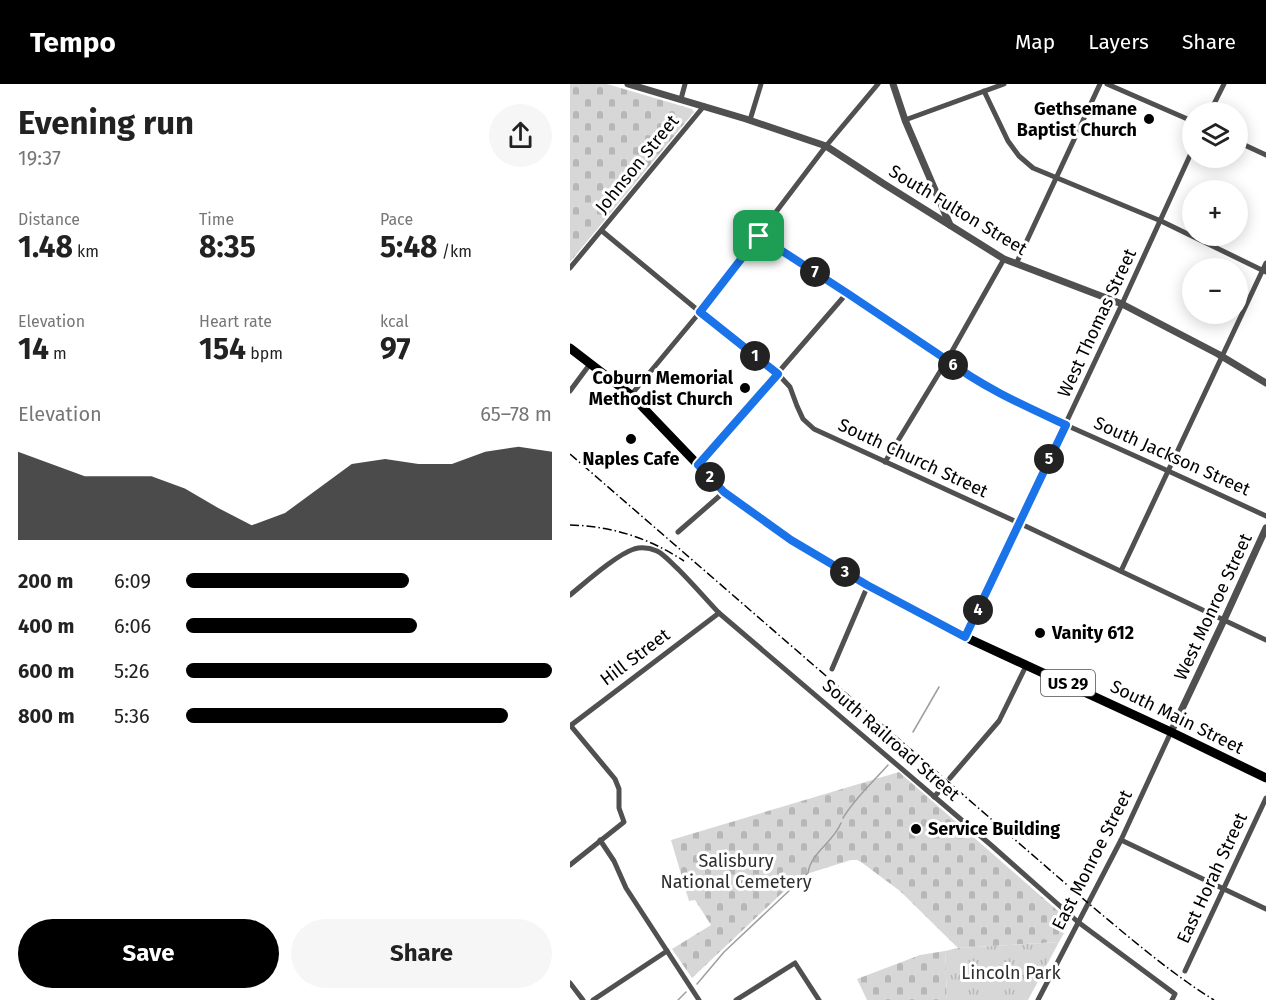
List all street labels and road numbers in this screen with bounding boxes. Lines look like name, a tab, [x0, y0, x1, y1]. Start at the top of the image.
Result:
street label: Johnson Street	[591, 110, 684, 218]
street label: South Fulton Street	[885, 160, 1032, 260]
street label: West Thomas Street	[1053, 245, 1141, 401]
street label: South Jackson Street	[1090, 412, 1254, 501]
street label: South Church Street	[835, 414, 992, 503]
street label: West Monroe Street	[1169, 530, 1257, 684]
street label: Hill Street	[596, 623, 675, 690]
road number: US 29	[1041, 670, 1095, 696]
street label: South Railroad Street	[818, 674, 964, 806]
street label: South Main Street	[1107, 675, 1248, 759]
street label: East Monroe Street	[1047, 786, 1137, 934]
street label: East Horah Street	[1172, 809, 1252, 947]

